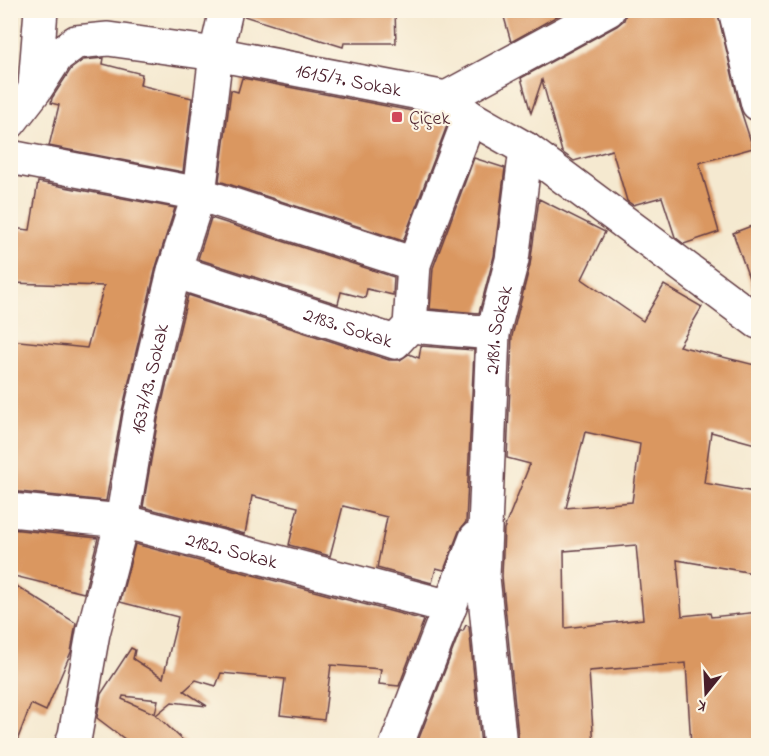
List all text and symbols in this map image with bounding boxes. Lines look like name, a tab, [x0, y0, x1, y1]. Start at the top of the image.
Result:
street label: 1615/7. Sokak	[293, 57, 404, 106]
place label: Çiçek	[409, 105, 450, 134]
marker: Çiçek	[390, 110, 404, 124]
street label: 2181. Sokak	[479, 282, 522, 375]
street label: 2183. Sokak	[299, 301, 396, 357]
street label: 1637/13. Sokak	[125, 321, 178, 436]
street label: 2182. Sokak	[182, 526, 280, 578]
north arrow	[676, 663, 736, 723]
text: K	[693, 692, 709, 718]

